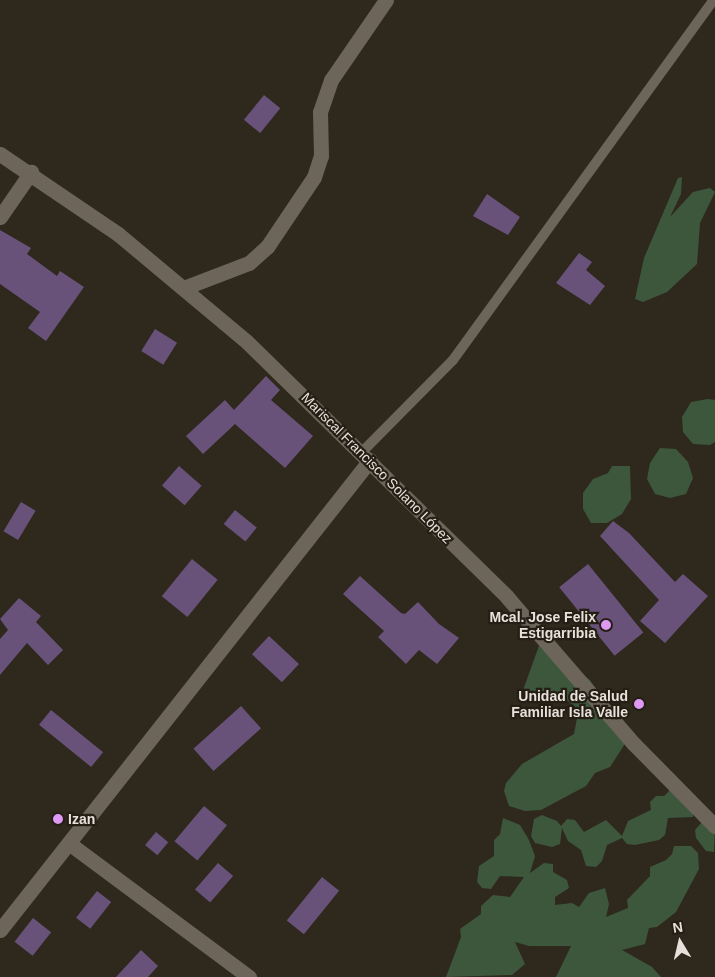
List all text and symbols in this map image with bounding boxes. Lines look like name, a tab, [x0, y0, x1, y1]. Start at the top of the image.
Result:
street label: Mariscal Francisco Solano López	[298, 389, 456, 547]
place label: Mcal. Jose Felix Estigarribia	[489, 609, 596, 642]
marker: Mcal. Jose Felix Estigarribia	[600, 619, 612, 631]
place label: Unidad de Salud Familiar Isla Valle	[511, 688, 628, 720]
marker: Unidad de Salud Familiar Isla Valle	[632, 697, 646, 711]
place label: Izan	[68, 811, 95, 827]
marker: Izan	[52, 813, 64, 825]
north arrow	[655, 917, 705, 967]
text: N	[671, 918, 684, 936]

